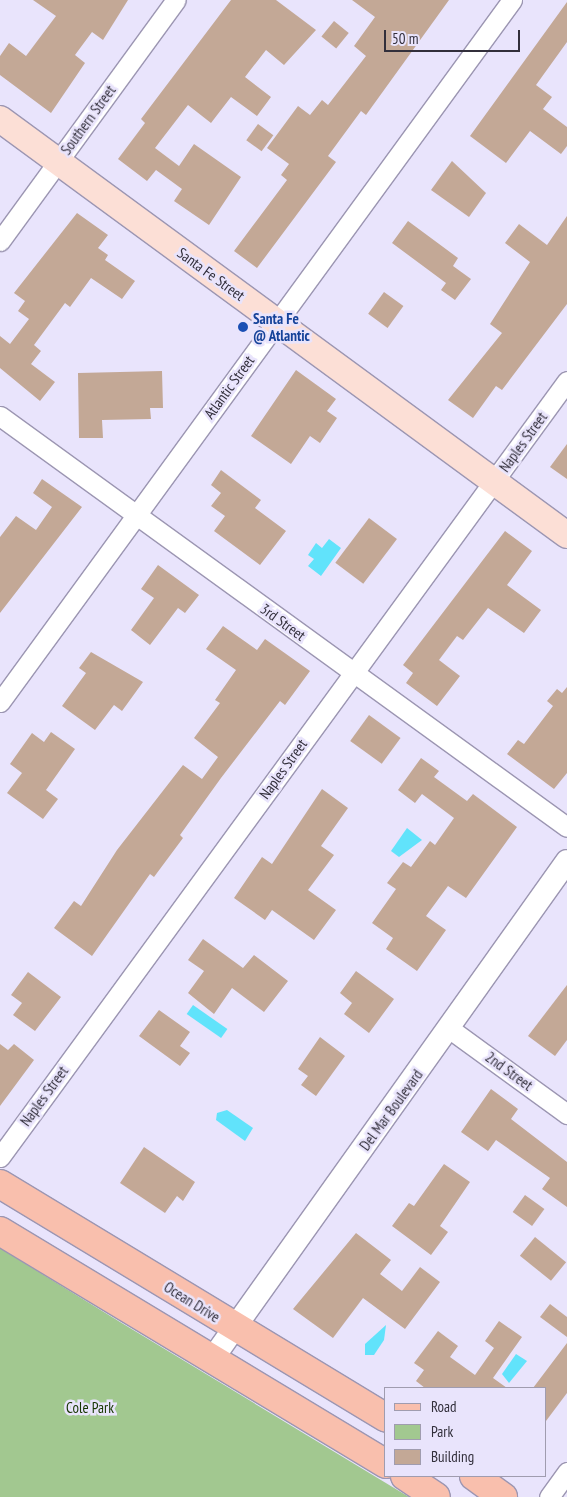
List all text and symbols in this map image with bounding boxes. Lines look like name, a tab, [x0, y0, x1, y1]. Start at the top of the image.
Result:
scale bar	[387, 20, 523, 52]
text: 50 m	[392, 29, 418, 48]
street label: Southern Street	[57, 82, 119, 158]
street label: Santa Fe Street	[174, 244, 248, 304]
place label: Santa Fe @ Atlantic	[253, 309, 310, 344]
marker: Santa Fe @ Atlantic	[237, 321, 249, 333]
street label: Atlantic Street	[200, 352, 258, 422]
street label: Naples Street	[495, 409, 551, 475]
street label: 3rd Street	[257, 600, 309, 644]
street label: Naples Street	[255, 736, 311, 802]
street label: 2nd Street	[482, 1048, 536, 1094]
street label: Naples Street	[16, 1063, 72, 1129]
street label: Del Mar Boulevard	[356, 1066, 426, 1154]
street label: Ocean Drive	[161, 1278, 223, 1326]
legend	[384, 1387, 547, 1477]
text: Road	[431, 1397, 457, 1416]
park label: Cole Park	[66, 1399, 114, 1417]
text: Park	[431, 1422, 453, 1441]
text: Building	[431, 1447, 474, 1466]

